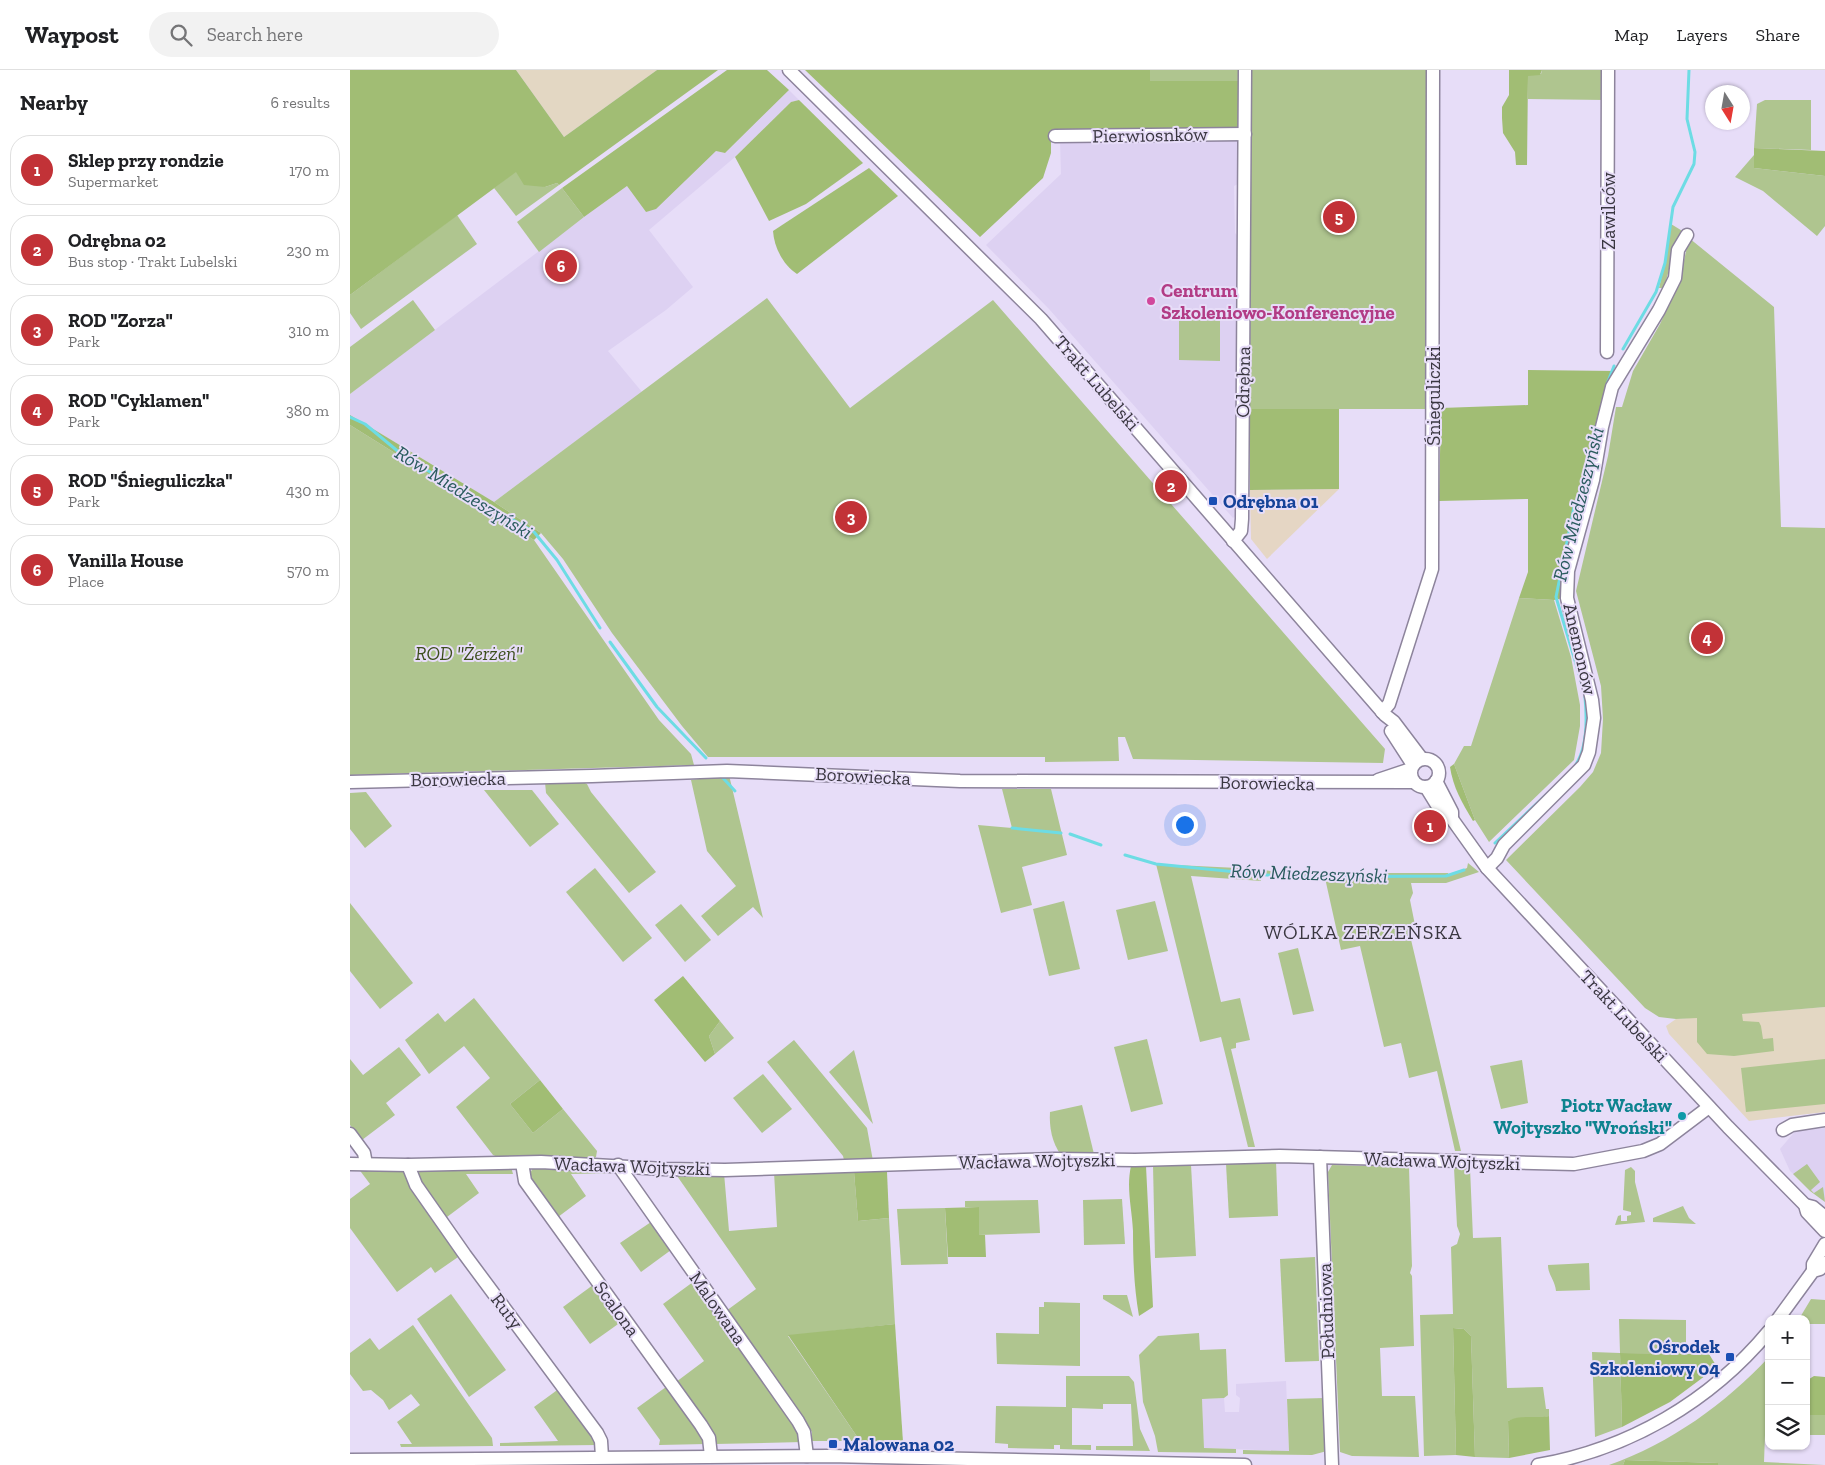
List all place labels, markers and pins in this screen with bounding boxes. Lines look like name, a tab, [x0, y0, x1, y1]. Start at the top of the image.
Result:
pin: 5	[1323, 198, 1355, 236]
pin: 6	[545, 247, 577, 285]
place label: Centrum Szkoleniowo-Konferencyjne	[1161, 279, 1395, 324]
marker: Centrum Szkoleniowo-Konferencyjne	[1145, 295, 1157, 307]
pin: 2	[1155, 467, 1187, 505]
place label: Odrębna 01	[1223, 490, 1319, 513]
marker: Odrębna 01	[1207, 495, 1219, 507]
pin: 3	[835, 498, 867, 536]
pin: 4	[1691, 619, 1723, 657]
pin: 1	[1414, 807, 1446, 845]
place label: Piotr Wacław Wojtyszko "Wroński"	[1493, 1094, 1673, 1139]
marker: Piotr Wacław Wojtyszko "Wroński"	[1676, 1110, 1688, 1122]
place label: Ośrodek Szkoleniowy 04	[1589, 1335, 1720, 1380]
marker: Ośrodek Szkoleniowy 04	[1724, 1351, 1736, 1363]
place label: Malowana 02	[843, 1433, 954, 1456]
marker: Malowana 02	[827, 1438, 839, 1450]

